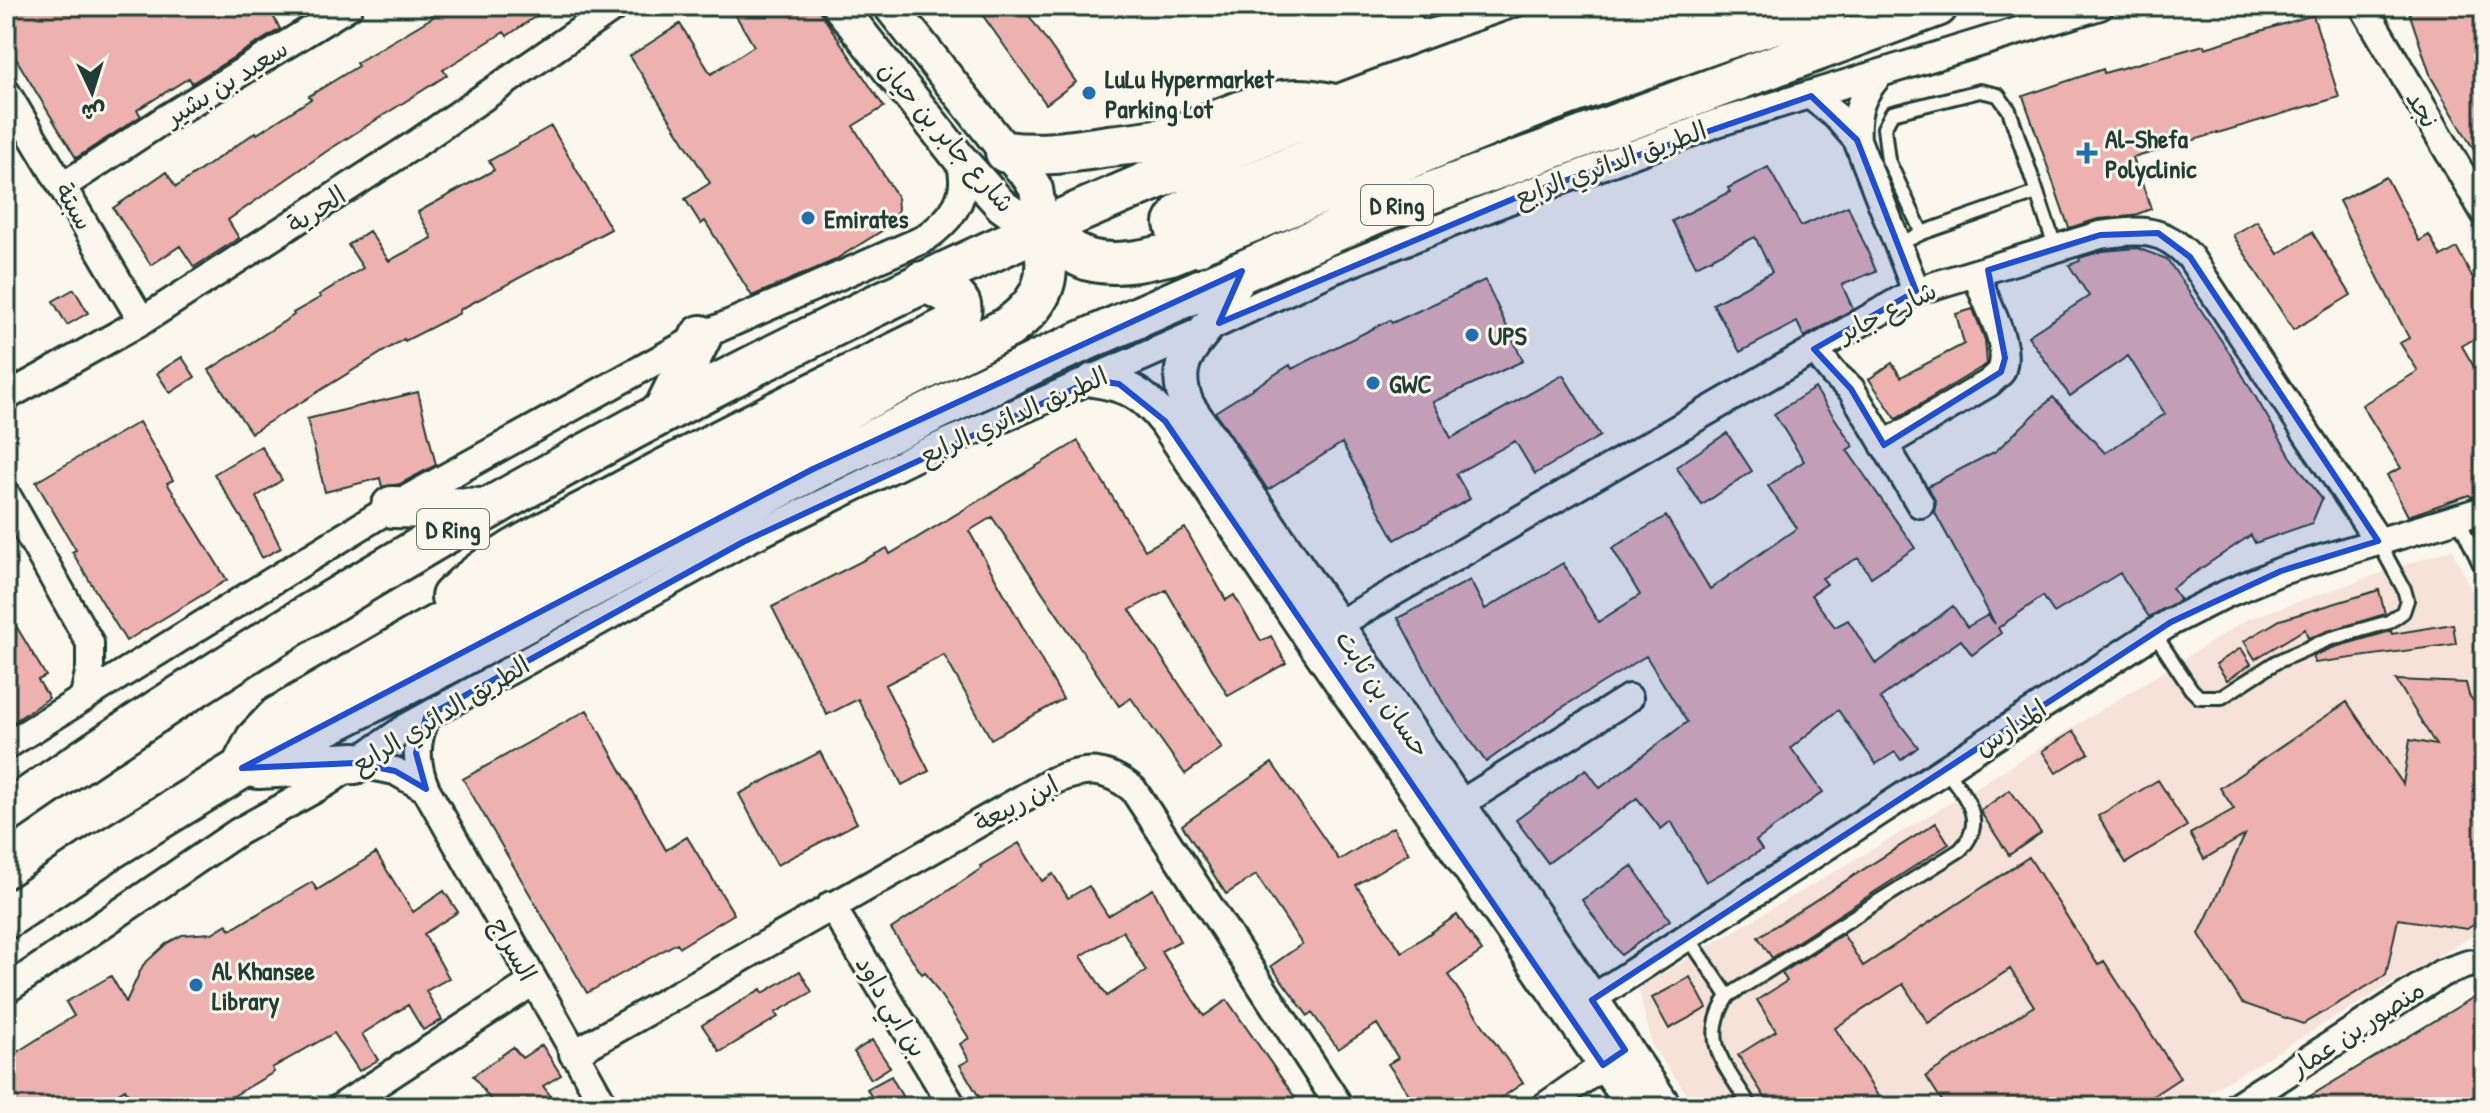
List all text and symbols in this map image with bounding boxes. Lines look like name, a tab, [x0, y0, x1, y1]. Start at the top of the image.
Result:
street label: سعيد بن بشير	[156, 30, 294, 135]
north arrow	[52, 52, 132, 132]
street label: شارع جابر بن حيان	[870, 52, 1023, 220]
place label: LuLu Hypermarket Parking Lot	[1105, 61, 1275, 127]
marker: LuLu Hypermarket Parking Lot	[1080, 84, 1098, 102]
street label: نجد	[2398, 84, 2448, 134]
text: ش	[80, 96, 107, 128]
street label: الطريق الدائري الرابع	[1509, 112, 1712, 216]
place label: Al-Shefa Polyclinic	[2105, 121, 2197, 187]
marker: Al-Shefa Polyclinic	[2076, 142, 2098, 164]
street label: سبتة	[47, 176, 103, 236]
street label: الحرية	[280, 177, 352, 241]
road number: D Ring	[1361, 185, 1433, 225]
place label: Emirates	[824, 201, 909, 236]
marker: Emirates	[799, 209, 817, 227]
street label: شارع جابر	[1830, 272, 1943, 352]
place label: UPS	[1488, 318, 1527, 353]
marker: UPS	[1463, 326, 1481, 344]
street label: الطريق الدائري الرابع	[913, 358, 1114, 474]
place label: GWC	[1389, 366, 1432, 401]
marker: GWC	[1364, 374, 1382, 392]
road number: D Ring	[417, 509, 489, 549]
street label: حسان بن ثابت	[1328, 623, 1438, 763]
street label: الطريق الدائري الرابع	[344, 647, 537, 783]
street label: المدارس	[1967, 691, 2053, 763]
street label: ابن ربيعة	[968, 766, 1064, 840]
street label: السراج	[481, 911, 546, 988]
street label: بن ابي داود	[843, 949, 936, 1067]
place label: Al Khansee Library	[212, 953, 315, 1019]
street label: منصور بن عمار	[2282, 971, 2431, 1085]
marker: Al Khansee Library	[187, 976, 205, 994]

